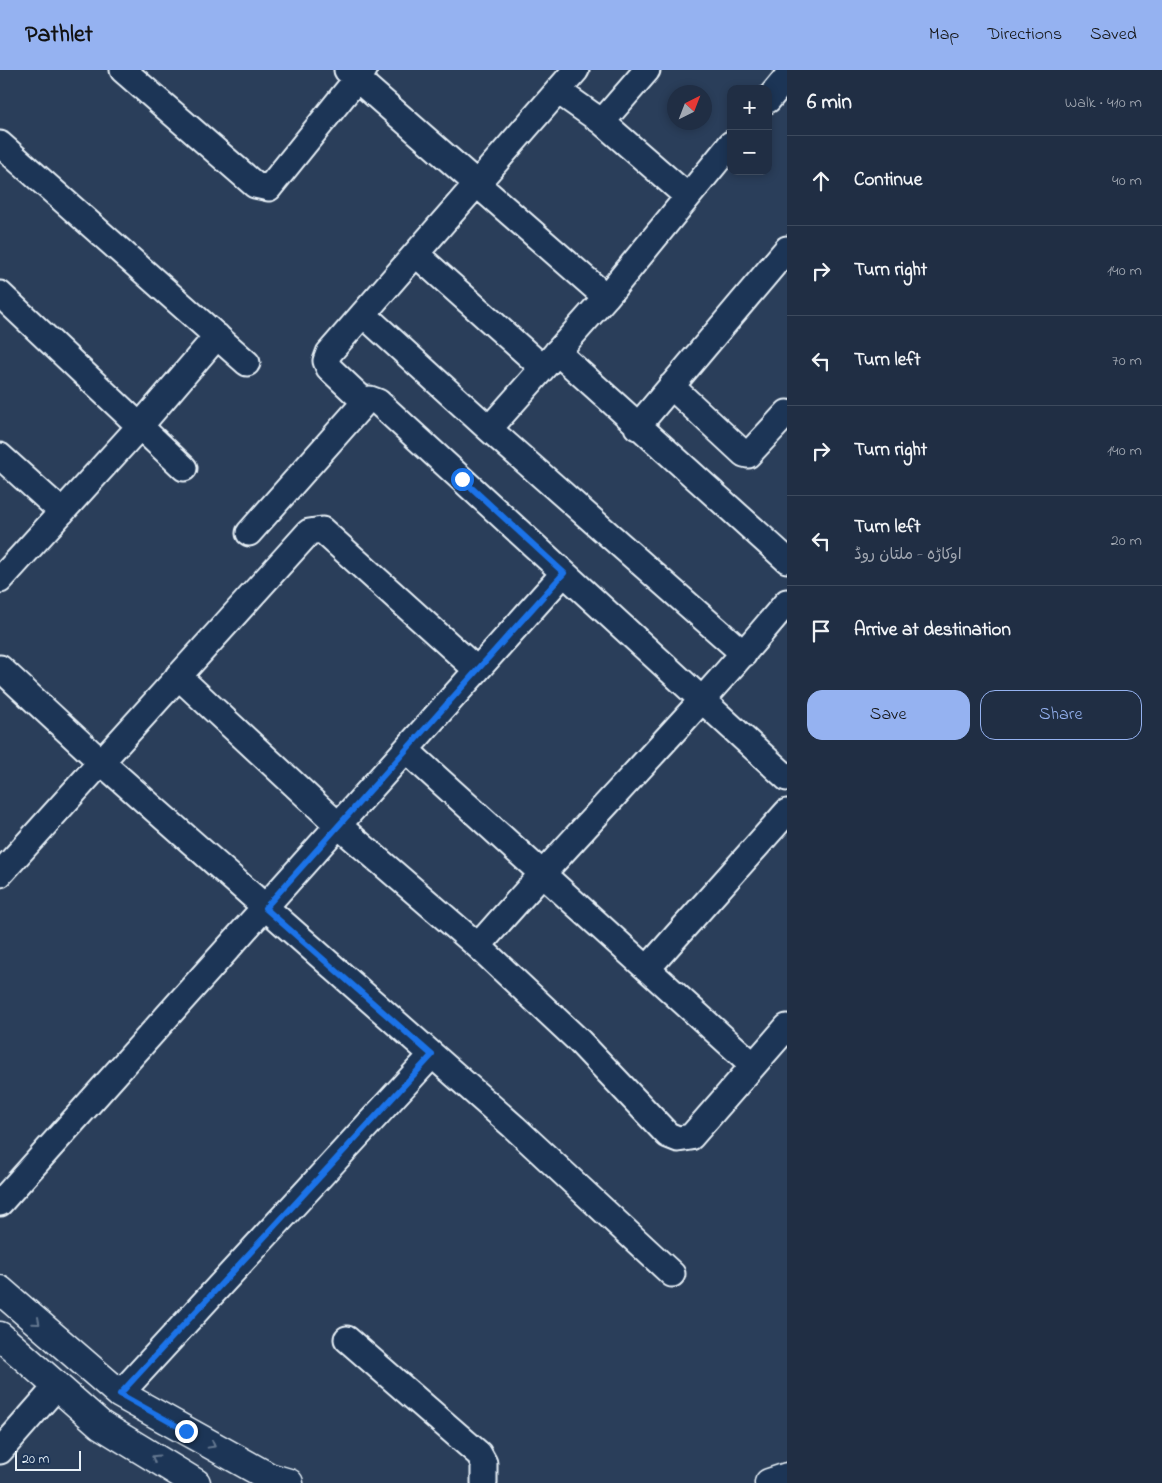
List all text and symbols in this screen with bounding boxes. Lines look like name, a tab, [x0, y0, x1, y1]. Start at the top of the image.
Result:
text: Pathlet	[25, 18, 93, 53]
text: Map	[929, 22, 959, 48]
text: Directions	[987, 22, 1062, 48]
text: Saved	[1090, 22, 1137, 48]
north arrow	[667, 85, 712, 130]
map controls	[727, 85, 772, 175]
button: +	[727, 85, 772, 130]
text: 6 min	[807, 88, 852, 118]
text: Walk · 410 m	[1065, 91, 1142, 115]
button: −	[727, 130, 772, 175]
icon: ahead	[807, 167, 835, 195]
text: Continue	[854, 167, 922, 194]
text: 40 m	[1112, 169, 1142, 193]
icon: right	[807, 257, 835, 285]
text: Turn right	[854, 257, 927, 284]
text: 140 m	[1107, 259, 1142, 283]
icon: left	[807, 347, 835, 375]
text: Turn left	[854, 347, 921, 374]
text: 70 m	[1112, 349, 1142, 373]
icon: right	[807, 437, 835, 465]
text: Turn right	[854, 437, 927, 464]
text: 140 m	[1107, 439, 1142, 463]
route start	[451, 468, 474, 491]
text: Turn left	[854, 514, 921, 541]
icon: left	[807, 527, 835, 555]
text: 20 m	[1111, 529, 1142, 553]
text: اوکاڑہ - ملتان روڈ	[854, 543, 962, 567]
icon: arrive	[807, 617, 835, 645]
text: Arrive at destination	[854, 617, 1011, 644]
button: Save	[807, 690, 970, 740]
button: Share	[980, 690, 1142, 740]
one-way arrow	[31, 1317, 40, 1326]
route end	[175, 1420, 198, 1443]
one-way arrow	[206, 1439, 215, 1449]
scale bar	[15, 1448, 81, 1471]
text: 20 m	[22, 1449, 49, 1470]
one-way arrow	[151, 1455, 160, 1465]

